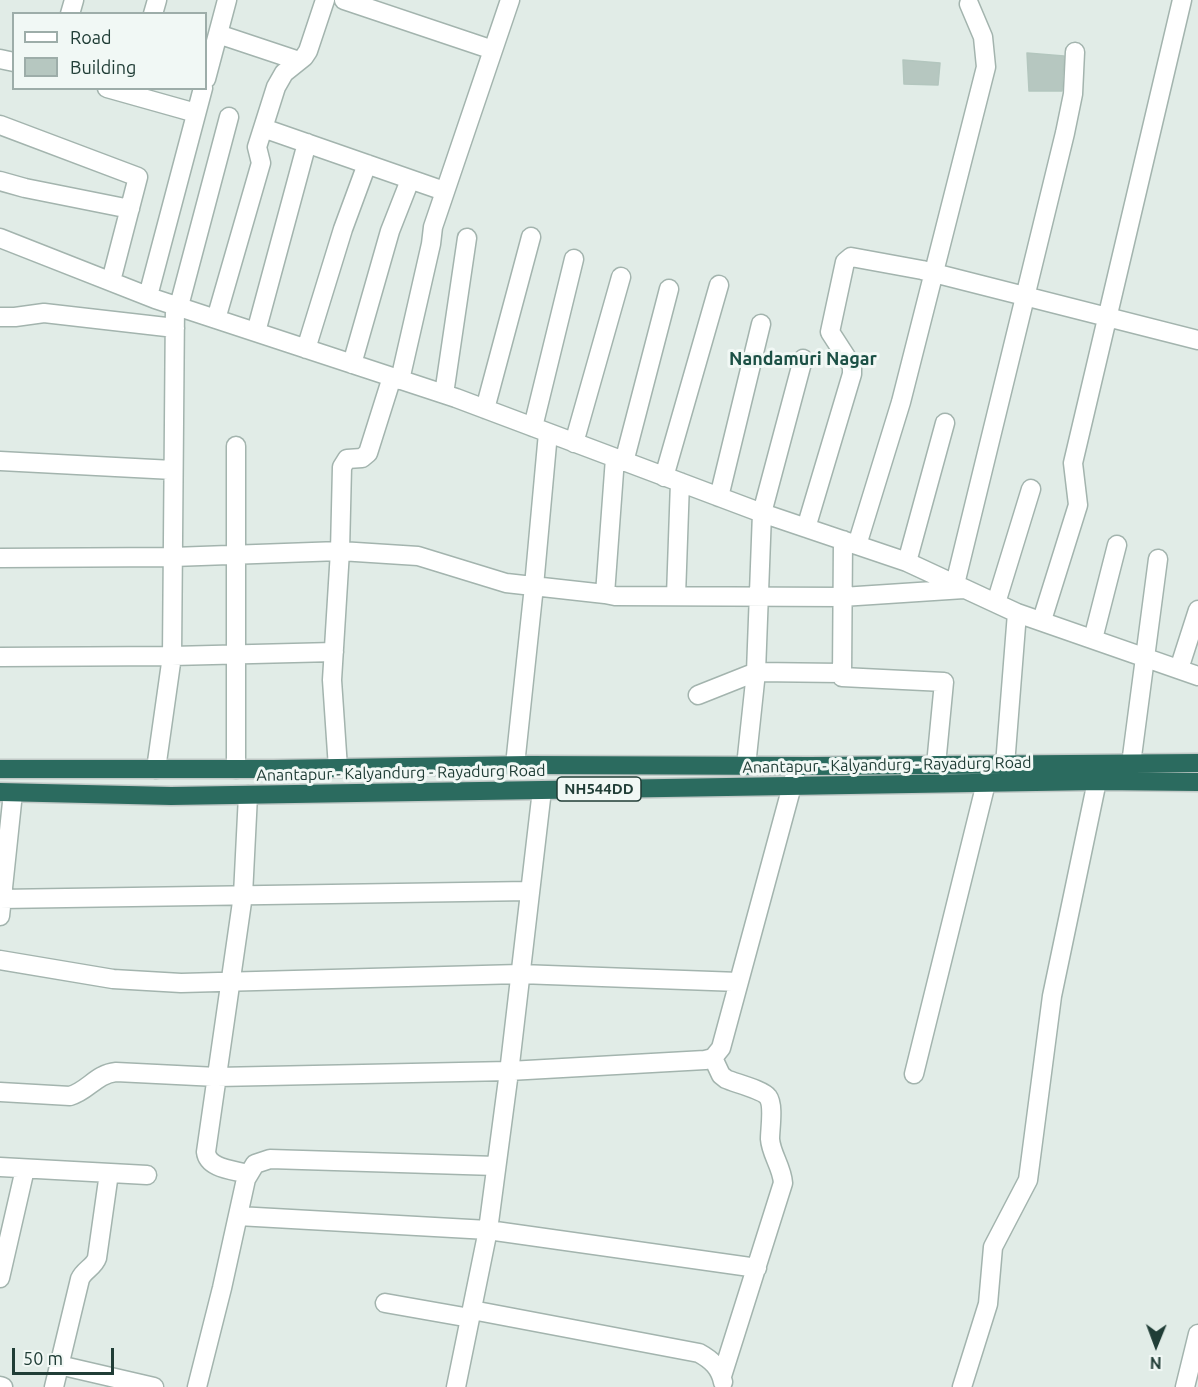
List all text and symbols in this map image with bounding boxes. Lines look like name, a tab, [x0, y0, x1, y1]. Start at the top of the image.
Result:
legend	[12, 12, 207, 90]
text: Road	[70, 27, 112, 47]
text: Building	[70, 57, 136, 77]
district label: Nandamuri Nagar	[729, 348, 877, 370]
street label: Anantapur - Kalyandurg - Rayadurg Road	[742, 753, 1032, 777]
street label: Anantapur - Kalyandurg - Rayadurg Road	[256, 761, 546, 785]
road number: NH544DD	[557, 777, 641, 801]
north arrow	[1126, 1315, 1186, 1375]
scale bar	[15, 1336, 117, 1374]
text: 50 m	[23, 1348, 63, 1368]
text: N	[1150, 1354, 1162, 1372]

